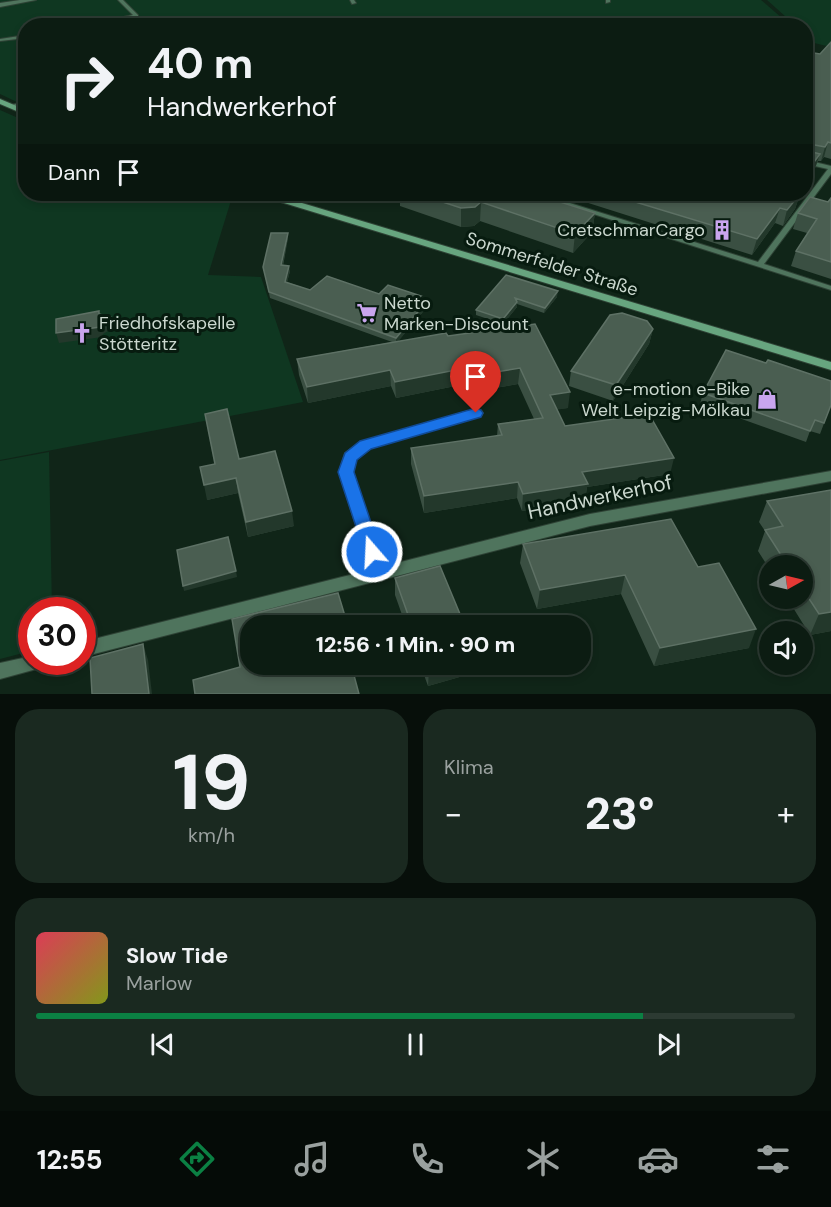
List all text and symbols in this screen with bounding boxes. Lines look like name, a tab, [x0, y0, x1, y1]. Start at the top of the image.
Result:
text: 40 m	[147, 36, 253, 91]
icon: right	[48, 42, 126, 120]
text: Handwerkerhof	[147, 89, 337, 124]
icon: arrive	[112, 156, 145, 189]
text: Dann	[48, 158, 100, 187]
place label: CretschmarCargo	[557, 218, 705, 242]
building icon: CretschmarCargo	[710, 218, 734, 242]
street label: Sommerfelder Straße	[463, 226, 641, 302]
place label: Netto Marken-Discount	[384, 291, 529, 336]
supermarket icon: Netto Marken-Discount	[355, 301, 379, 325]
place label: Friedhofskapelle Stötteritz	[99, 311, 236, 356]
church icon: Friedhofskapelle Stötteritz	[70, 321, 94, 345]
pin	[450, 351, 501, 413]
icon: arrive	[459, 360, 492, 393]
place label: e-motion e-Bike Welt Leipzig-Mölkau	[581, 377, 750, 422]
shop icon: e-motion e-Bike Welt Leipzig-Mölkau	[755, 387, 779, 411]
street label: Handwerkerhof	[525, 468, 675, 526]
position arrow	[340, 520, 404, 584]
north arrow	[759, 555, 813, 609]
map controls	[759, 555, 813, 675]
speed limit sign: 30	[18, 597, 96, 675]
button: sound	[759, 621, 813, 675]
text: 12:56 · 1 Min. · 90 m	[316, 630, 515, 659]
text: 19	[173, 732, 250, 833]
text: Klima	[444, 754, 494, 780]
text: 23°	[585, 784, 654, 843]
text: −	[444, 792, 462, 835]
text: +	[777, 792, 795, 835]
text: km/h	[188, 822, 235, 848]
text: Slow Tide	[126, 941, 228, 970]
text: Marlow	[126, 970, 192, 996]
icon: previous	[146, 1028, 179, 1061]
icon: pause	[399, 1028, 432, 1061]
icon: next	[652, 1028, 685, 1061]
icon: directions	[176, 1138, 218, 1180]
icon: music	[291, 1138, 333, 1180]
icon: phone	[406, 1138, 448, 1180]
icon: climate	[522, 1138, 564, 1180]
icon: car	[637, 1138, 679, 1180]
icon: filters	[752, 1138, 794, 1180]
text: 12:55	[37, 1142, 103, 1177]

